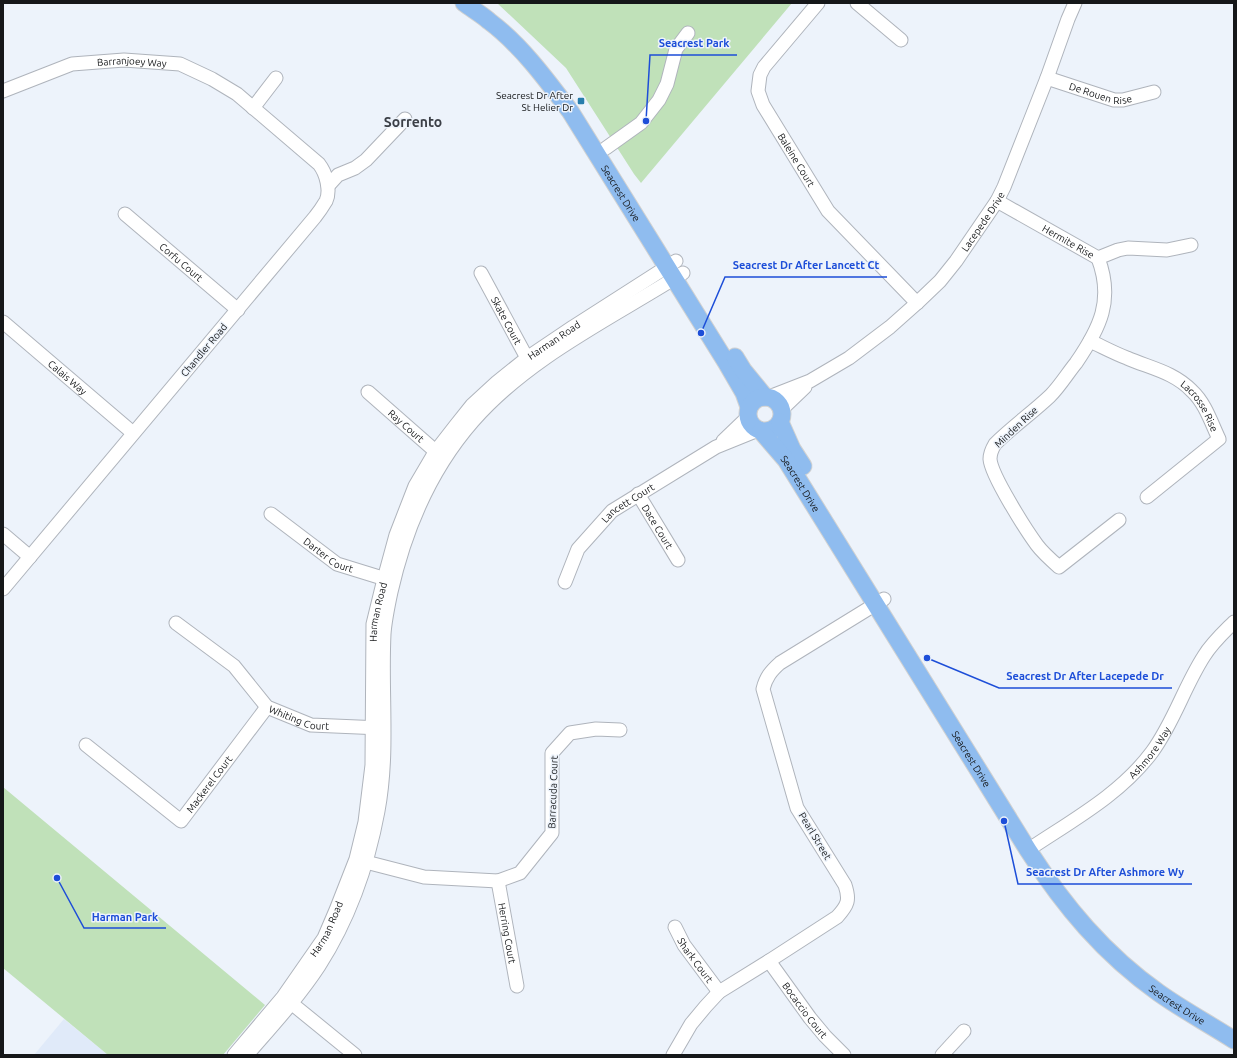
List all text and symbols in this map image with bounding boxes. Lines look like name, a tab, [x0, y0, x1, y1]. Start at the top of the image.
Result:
callout: Seacrest Park	[650, 32, 737, 55]
text: Seacrest Park	[659, 37, 730, 49]
street label: Barranjoey Way	[96, 54, 167, 69]
street label: De Rouen Rise	[1068, 80, 1133, 106]
place label: Seacrest Dr After St Helier Dr	[496, 90, 573, 113]
marker: Seacrest Dr After St Helier Dr	[576, 96, 586, 106]
district label: Sorrento	[384, 114, 442, 130]
street label: Baleine Court	[776, 131, 817, 189]
street label: Seacrest Drive	[599, 163, 643, 223]
street label: Lacepede Drive	[959, 190, 1006, 253]
street label: Hermite Rise	[1041, 222, 1096, 260]
street label: Corfu Court	[158, 241, 205, 283]
callout: Seacrest Dr After Lancett Ct	[725, 254, 887, 277]
text: Seacrest Dr After Lancett Ct	[733, 259, 880, 271]
street label: Skate Court	[489, 295, 524, 346]
street label: Harman Road	[526, 318, 582, 361]
street label: Chandler Road	[179, 321, 229, 379]
street label: Calais Way	[46, 358, 89, 397]
street label: Lacrosse Rise	[1179, 378, 1220, 433]
street label: Minden Rise	[992, 404, 1040, 450]
street label: Ray Court	[386, 407, 426, 444]
street label: Seacrest Drive	[779, 453, 822, 514]
street label: Lancett Court	[599, 481, 656, 525]
street label: Dace Court	[640, 502, 675, 551]
street label: Darter Court	[302, 535, 355, 574]
street label: Harman Road	[367, 581, 389, 642]
callout: Seacrest Dr After Lacepede Dr	[999, 665, 1172, 688]
text: Seacrest Dr After Lacepede Dr	[1006, 670, 1164, 682]
street label: Whiting Court	[267, 703, 329, 731]
street label: Ashmore Way	[1126, 725, 1172, 780]
street label: Seacrest Drive	[950, 729, 993, 789]
street label: Mackerel Court	[184, 753, 234, 815]
street label: Barracuda Court	[546, 755, 560, 829]
street label: Pearl Street	[797, 810, 833, 862]
callout: Seacrest Dr After Ashmore Wy	[1018, 861, 1192, 884]
text: Seacrest Dr After Ashmore Wy	[1026, 866, 1184, 878]
street label: Harman Road	[307, 899, 345, 959]
street label: Herring Court	[497, 902, 518, 965]
callout: Harman Park	[84, 905, 166, 928]
text: Harman Park	[92, 911, 159, 923]
street label: Shark Court	[676, 936, 715, 985]
street label: Bocaccio Court	[781, 980, 830, 1040]
street label: Seacrest Drive	[1147, 982, 1207, 1026]

